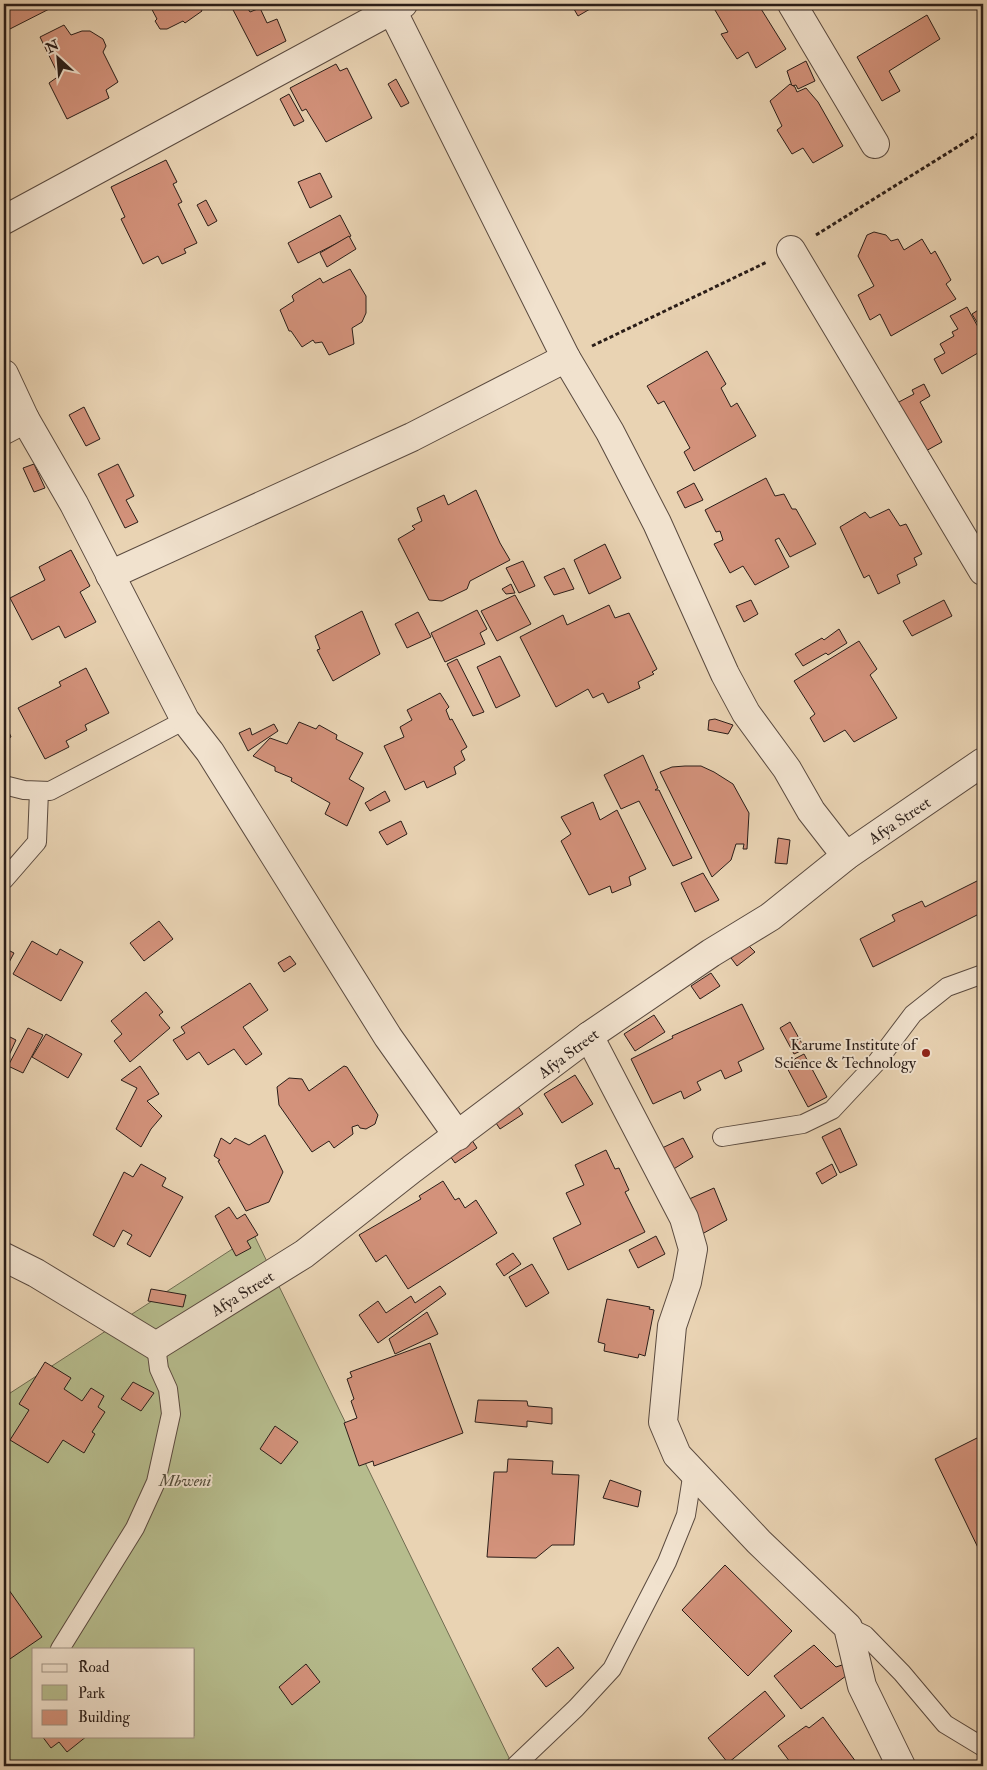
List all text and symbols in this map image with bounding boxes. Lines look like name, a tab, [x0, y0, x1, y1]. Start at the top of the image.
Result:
north arrow	[32, 32, 82, 82]
text: N	[42, 36, 62, 58]
street label: Afya Street	[864, 793, 935, 849]
street label: Afya Street	[533, 1024, 603, 1084]
place label: Karume Institute of Science & Technology	[774, 1035, 919, 1073]
marker: Karume Institute of Science & Technology	[920, 1047, 932, 1059]
street label: Afya Street	[206, 1267, 278, 1322]
park label: Mbweni	[158, 1471, 212, 1491]
legend	[32, 1648, 195, 1738]
text: Road	[78, 1658, 110, 1677]
text: Park	[78, 1684, 105, 1703]
text: Building	[78, 1708, 130, 1727]

